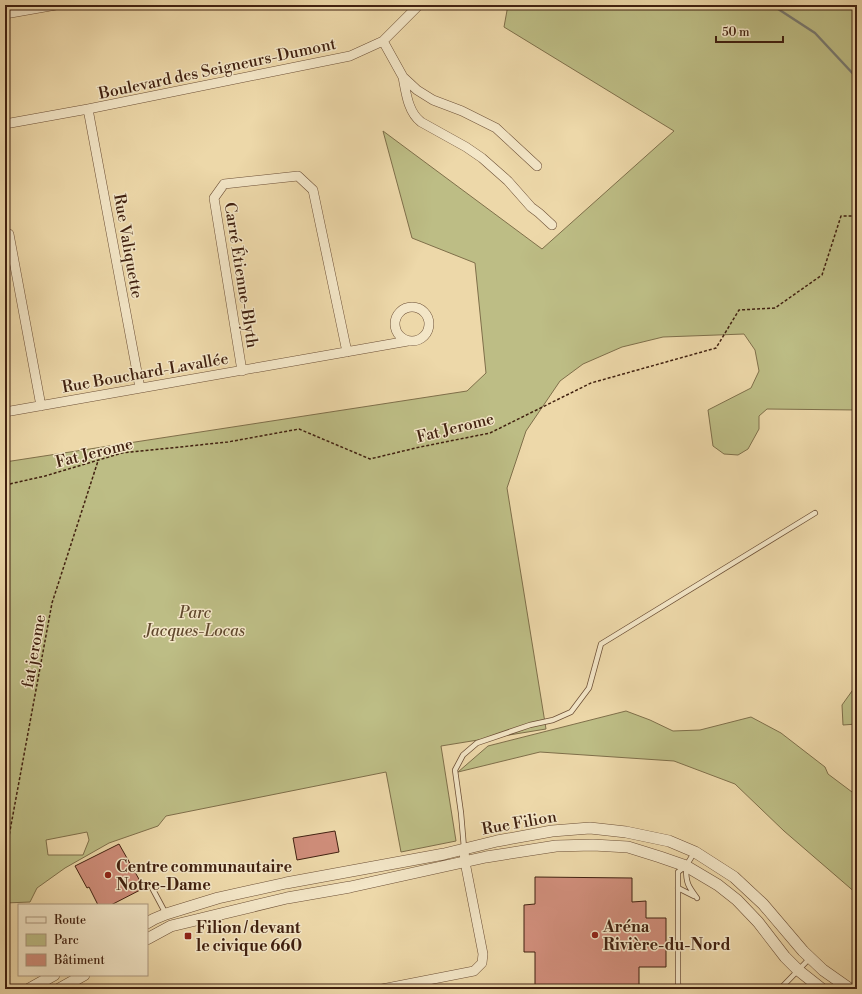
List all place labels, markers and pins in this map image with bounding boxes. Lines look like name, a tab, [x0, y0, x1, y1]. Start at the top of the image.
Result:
place label: Centre communautaire Notre-Dame	[116, 857, 292, 895]
marker: Centre communautaire Notre-Dame	[103, 870, 113, 880]
place label: Aréna Rivière-du-Nord	[602, 917, 731, 955]
place label: Filion / devant le civique 660	[196, 918, 302, 956]
marker: Aréna Rivière-du-Nord	[590, 930, 600, 940]
marker: Filion / devant le civique 660	[183, 931, 193, 941]

